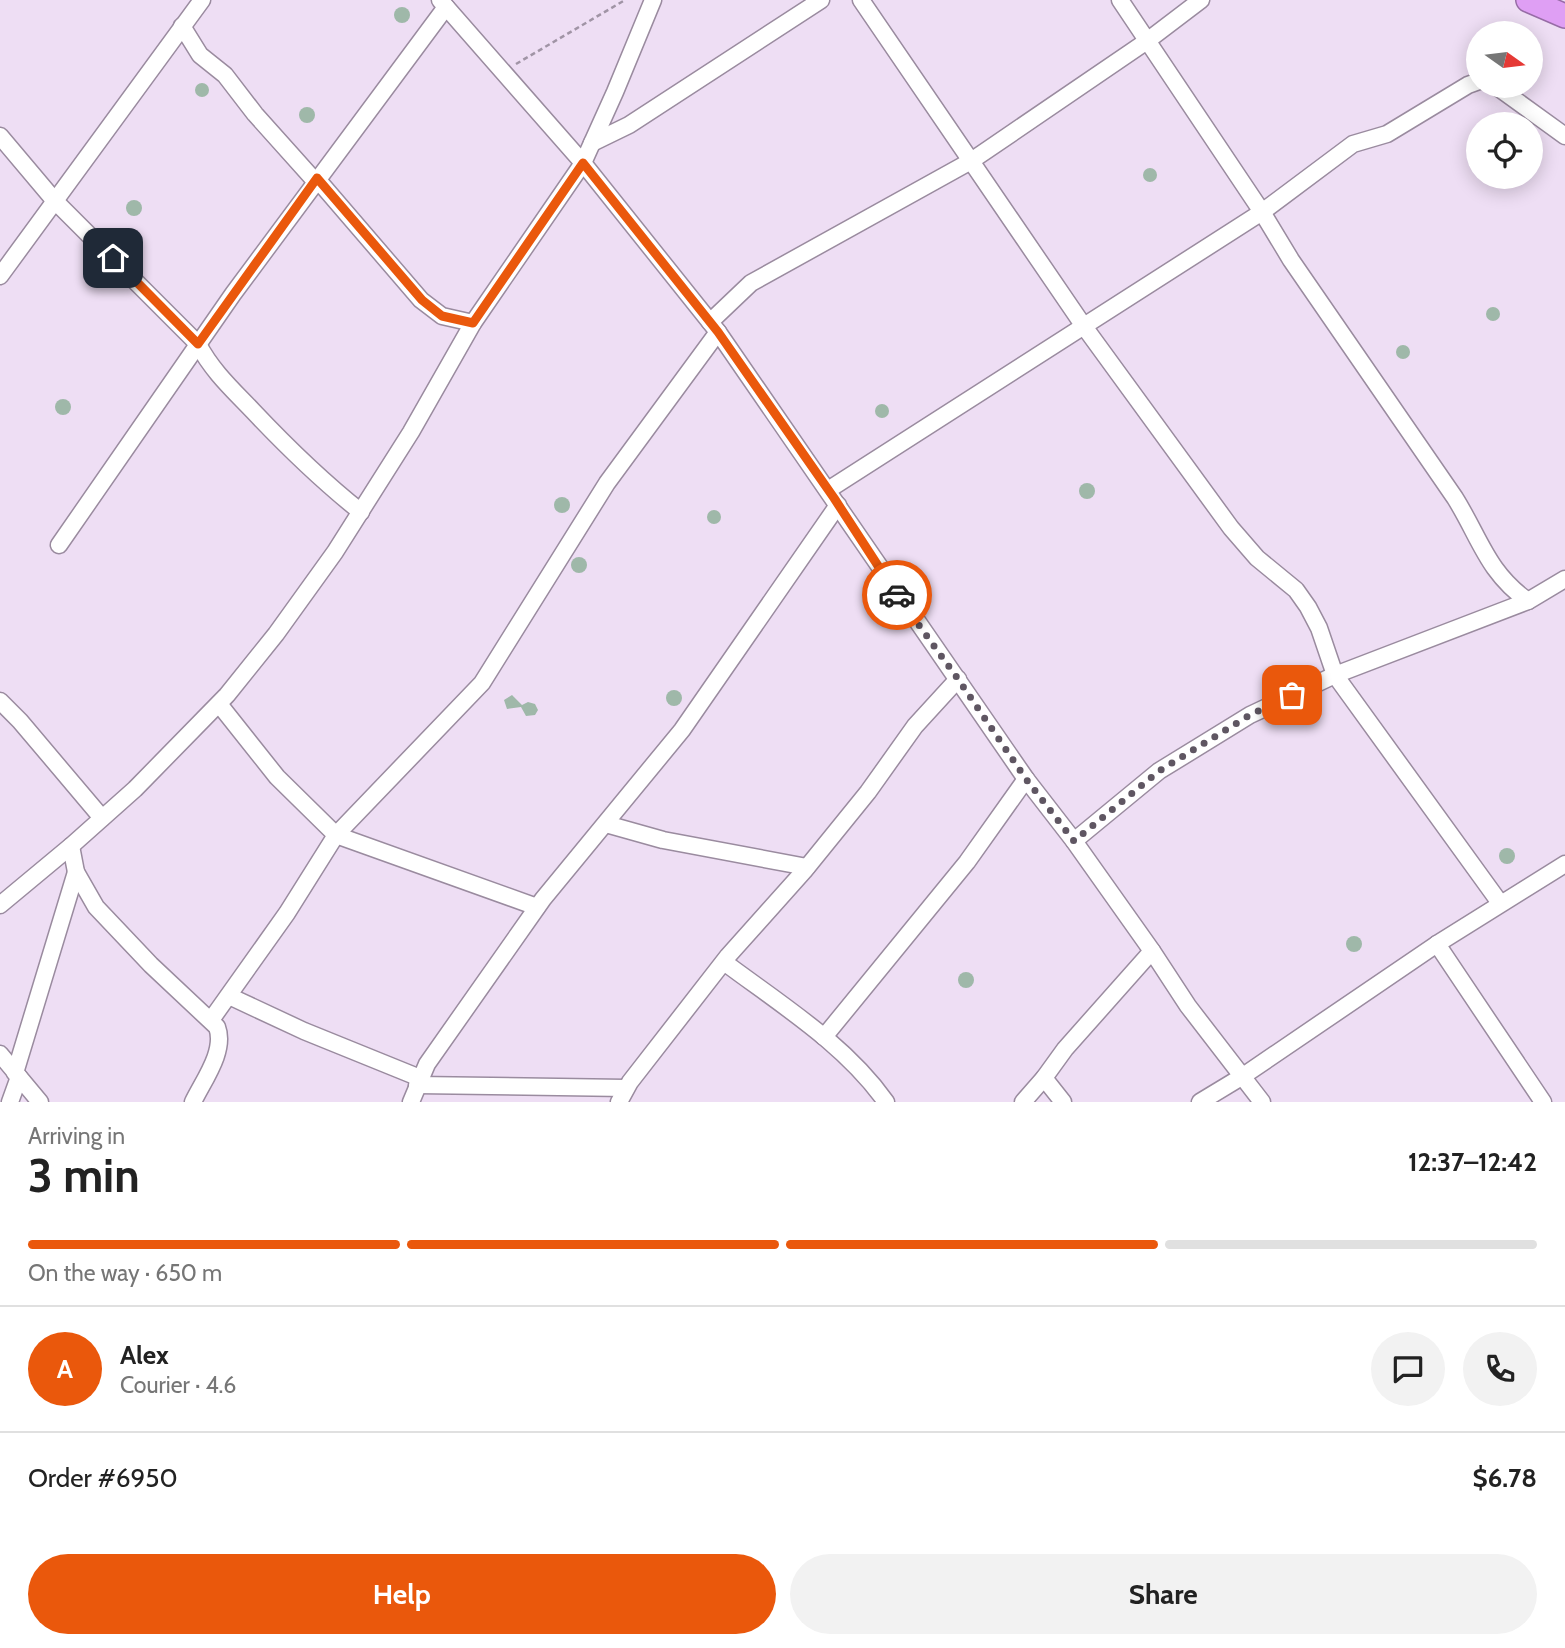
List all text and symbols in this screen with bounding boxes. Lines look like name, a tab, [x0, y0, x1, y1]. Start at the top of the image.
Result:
north arrow	[1466, 21, 1544, 98]
map controls	[1466, 21, 1543, 189]
button: locate	[1466, 112, 1543, 189]
pin	[83, 228, 143, 288]
icon: home	[94, 239, 132, 277]
courier	[862, 560, 932, 630]
icon: car	[878, 576, 916, 614]
pin	[1262, 665, 1322, 725]
icon: bag	[1273, 676, 1311, 714]
text: Arriving in	[28, 1122, 125, 1150]
text: 12:37–12:42	[1408, 1146, 1537, 1178]
text: 3 min	[28, 1148, 140, 1204]
text: On the way · 650 m	[28, 1259, 222, 1287]
button: chat	[1371, 1332, 1445, 1406]
button: phone	[1463, 1332, 1537, 1406]
text: Alex	[120, 1339, 169, 1371]
text: A	[57, 1353, 73, 1385]
text: Courier · 4.6	[120, 1371, 236, 1399]
text: Order #6950	[28, 1462, 178, 1494]
text: $6.78	[1473, 1462, 1537, 1494]
button: Help	[28, 1554, 776, 1634]
button: Share	[790, 1554, 1537, 1634]

